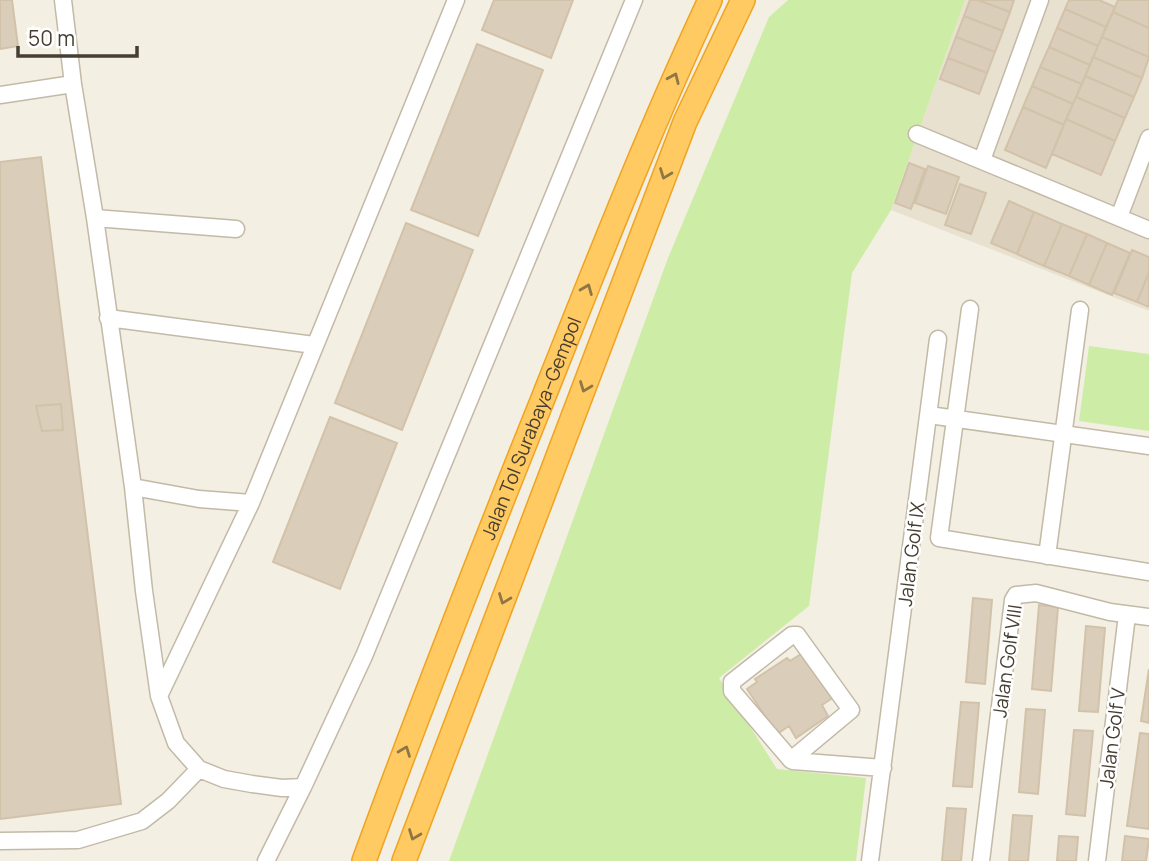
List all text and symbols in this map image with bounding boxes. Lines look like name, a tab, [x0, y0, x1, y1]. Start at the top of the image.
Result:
scale bar	[18, 14, 136, 58]
text: 50 m	[28, 24, 75, 52]
one-way arrow	[666, 73, 680, 86]
one-way arrow	[660, 168, 674, 180]
one-way arrow	[578, 283, 592, 295]
street label: Jalan Tol Surabaya–Gempol	[475, 313, 587, 543]
one-way arrow	[579, 380, 593, 392]
street label: Jalan Golf IX	[892, 500, 930, 608]
one-way arrow	[498, 593, 512, 605]
street label: Jalan Golf VIII	[986, 603, 1028, 719]
street label: Jalan Golf V	[1093, 686, 1131, 789]
one-way arrow	[397, 746, 411, 758]
one-way arrow	[409, 828, 423, 840]

